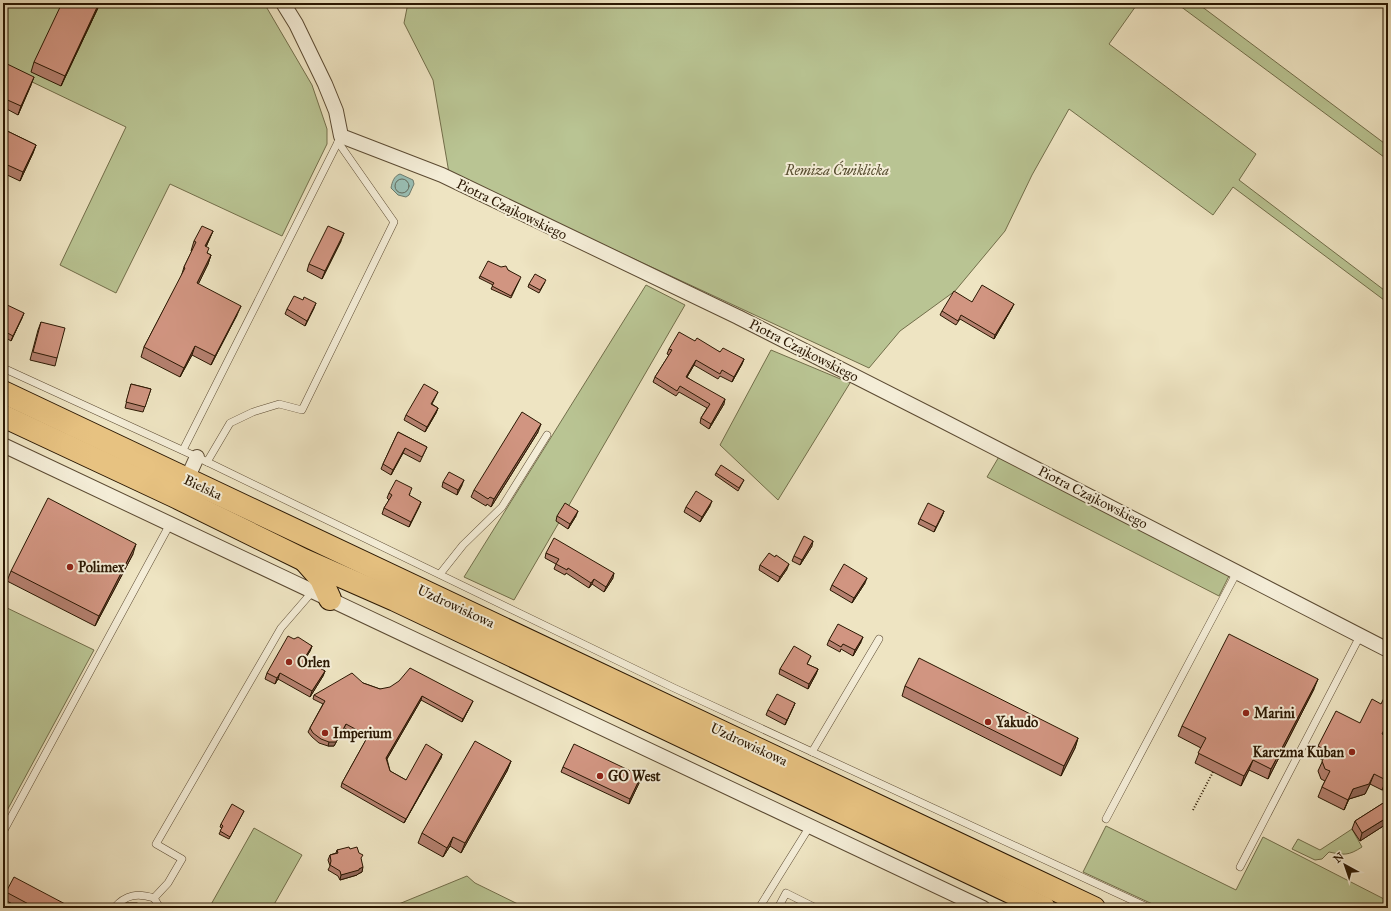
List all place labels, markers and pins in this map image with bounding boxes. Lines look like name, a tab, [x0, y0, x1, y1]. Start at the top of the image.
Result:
place label: Polimex	[78, 559, 125, 576]
marker: Polimex	[65, 562, 75, 572]
place label: Orlen	[297, 654, 330, 671]
marker: Orlen	[284, 657, 294, 667]
place label: Marini	[1254, 705, 1295, 722]
marker: Marini	[1241, 708, 1251, 718]
place label: Yakudo	[995, 714, 1038, 731]
marker: Yakudo	[983, 717, 993, 727]
place label: Imperium	[333, 725, 392, 743]
marker: Imperium	[320, 728, 330, 738]
place label: Karczma Kuban	[1252, 744, 1344, 761]
marker: Karczma Kuban	[1347, 747, 1357, 757]
place label: GO West	[608, 768, 661, 785]
marker: GO West	[595, 771, 605, 781]

